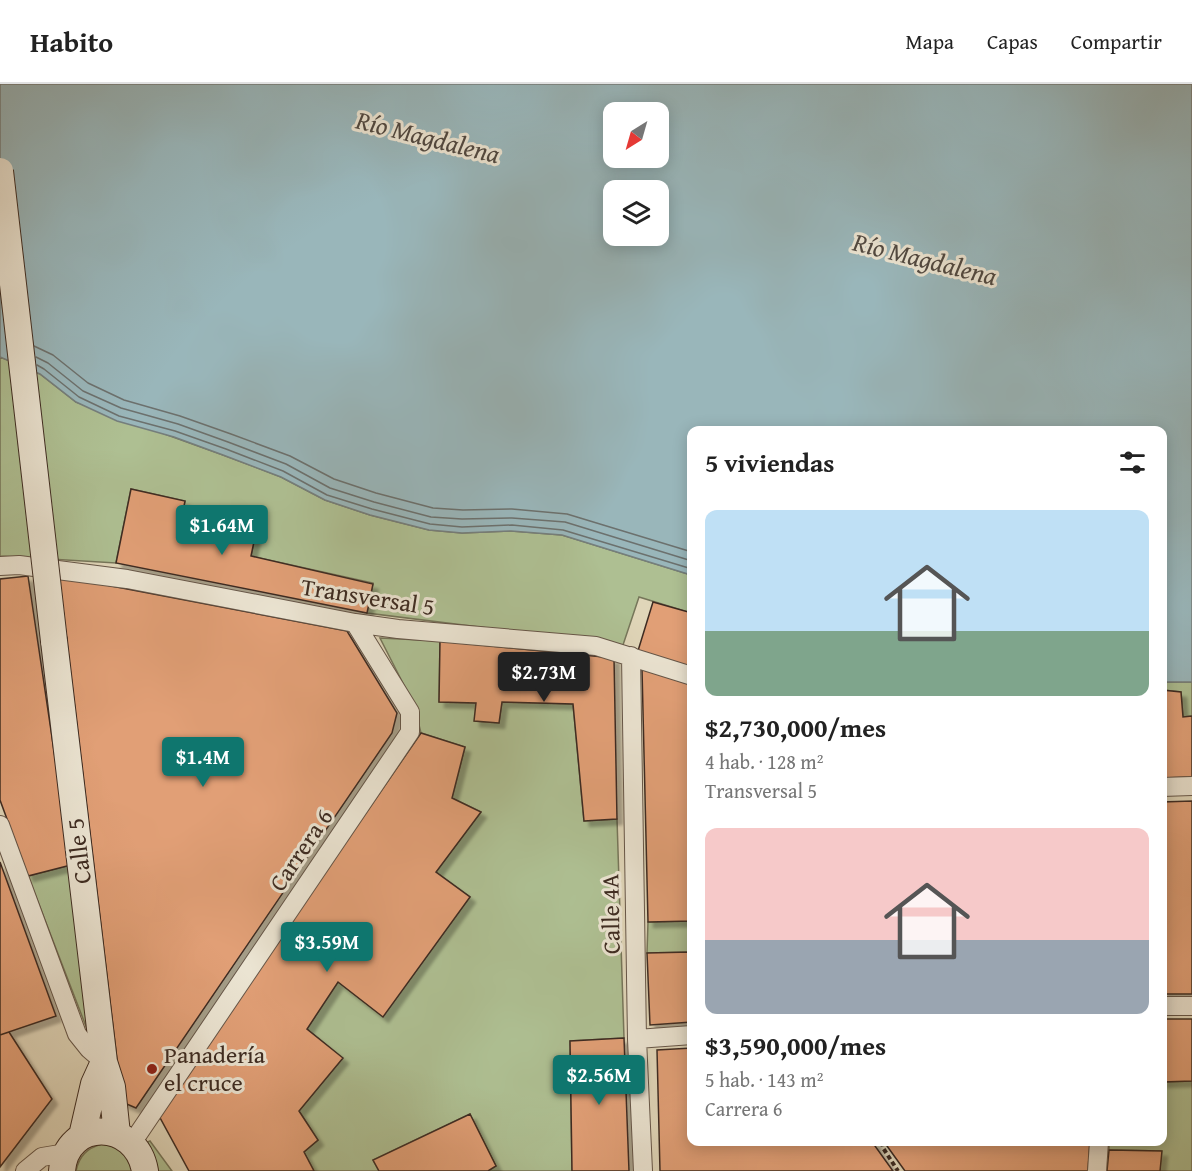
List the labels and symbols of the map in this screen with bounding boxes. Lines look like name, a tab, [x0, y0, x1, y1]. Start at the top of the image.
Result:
water label: Río Magdalena	[351, 100, 504, 173]
north arrow	[603, 102, 669, 168]
water label: Río Magdalena	[848, 222, 1001, 295]
pin: $1.64M	[173, 505, 271, 556]
street label: Transversal 5	[299, 569, 437, 624]
pin: $2.73M	[495, 652, 593, 703]
pin: $1.4M	[161, 737, 245, 788]
street label: Carrera 6	[260, 801, 341, 898]
street label: Calle 5	[57, 816, 100, 886]
street label: Calle 4A	[592, 873, 629, 955]
pin: $3.59M	[278, 922, 376, 973]
place label: Panadería el cruce	[164, 1037, 266, 1100]
pin: $2.56M	[550, 1055, 648, 1106]
marker: Panadería el cruce	[145, 1062, 159, 1076]

